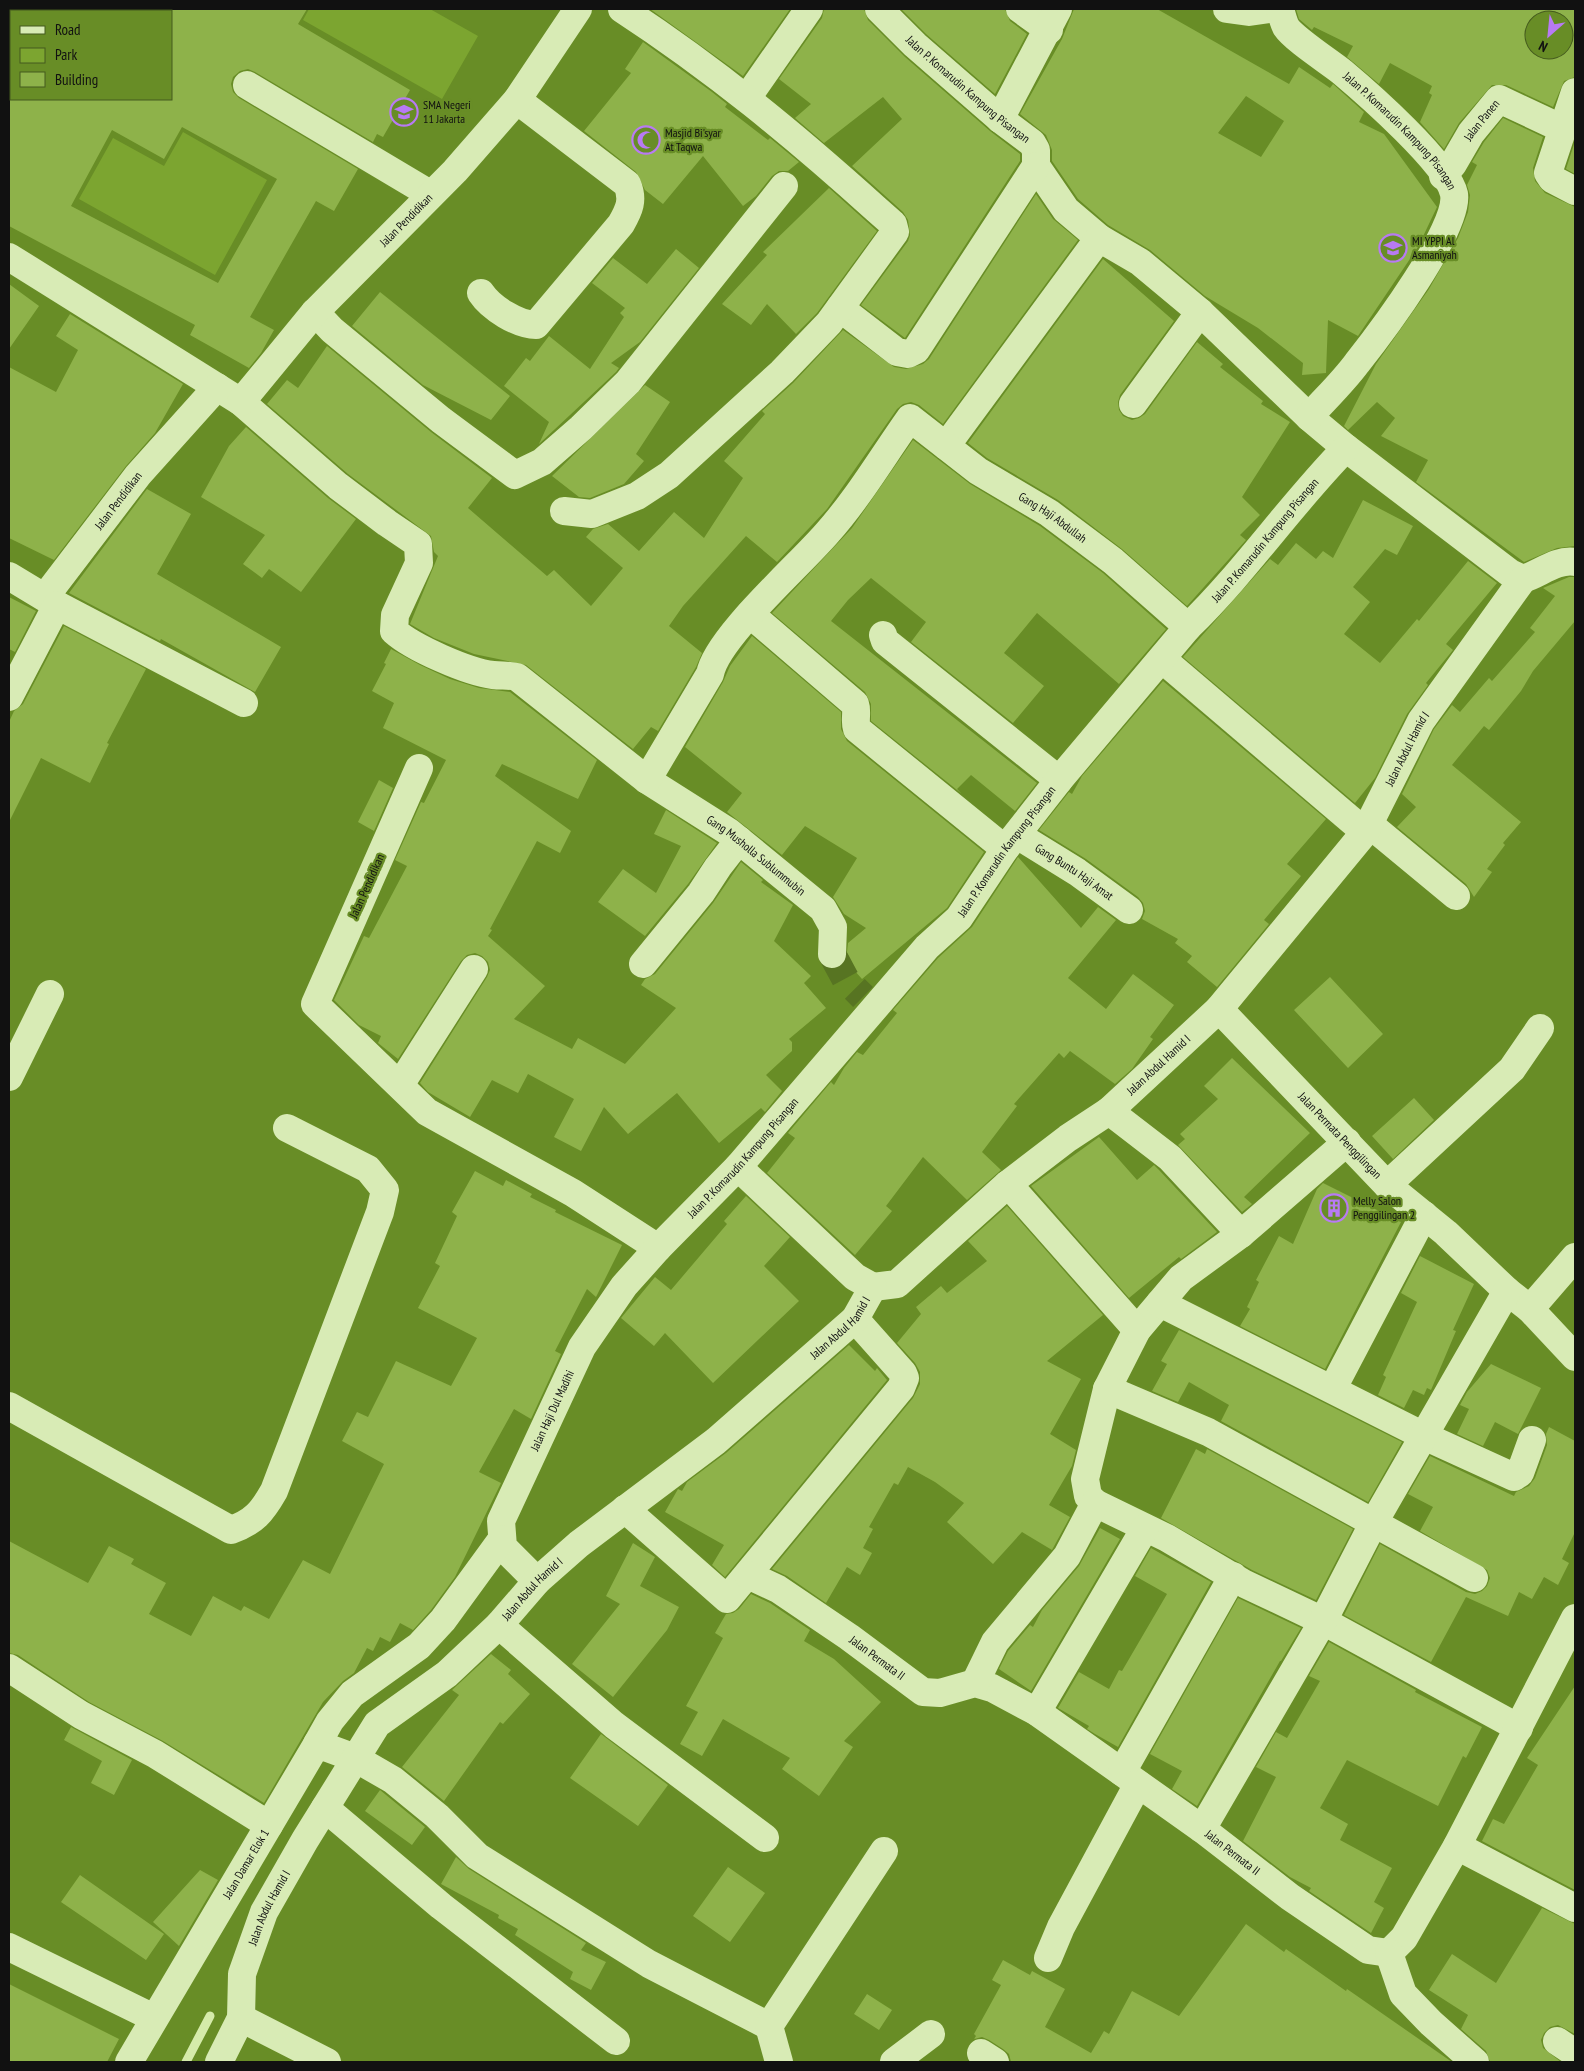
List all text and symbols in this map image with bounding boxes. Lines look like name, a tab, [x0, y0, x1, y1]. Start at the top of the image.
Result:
legend	[10, 10, 172, 100]
north arrow	[1524, 10, 1574, 60]
text: Road	[55, 20, 81, 39]
street label: Jalan P. Komarudin Kampung Pisangan	[902, 32, 1033, 146]
text: N	[1536, 37, 1551, 56]
text: Park	[55, 45, 77, 64]
street label: Jalan P. Komarudin Kampung Pisangan	[1340, 68, 1460, 192]
text: Building	[55, 70, 98, 89]
street label: Jalan Panen	[1460, 96, 1502, 144]
school or university icon: SMA Negeri 11 Jakarta	[389, 97, 419, 127]
place label: SMA Negeri 11 Jakarta	[423, 97, 471, 126]
mosque icon: Masjid Bi'syar At Taqwa	[631, 125, 661, 155]
place label: Masjid Bi'syar At Taqwa	[665, 125, 722, 154]
street label: Jalan Pendidikan	[376, 190, 435, 250]
school or university icon: MI YPPI Al Asmaniyah	[1378, 233, 1408, 263]
place label: MI YPPI Al Asmaniyah	[1412, 233, 1457, 262]
street label: Jalan Pendidikan	[91, 469, 145, 533]
street label: Jalan P. Komarudin Kampung Pisangan	[1207, 475, 1322, 606]
street label: Gang Haji Abdullah	[1016, 489, 1090, 546]
street label: Jalan Abdul Hamid I	[1381, 708, 1432, 789]
street label: Jalan P. Komarudin Kampung Pisangan	[953, 783, 1058, 920]
street label: Gang Musholla Sublummubin	[704, 812, 809, 899]
street label: Gang Buntu Haji Amat	[1032, 840, 1117, 904]
street label: Jalan Pendidikan	[345, 851, 387, 921]
street label: Jalan Abdul Hamid I	[1123, 1031, 1193, 1099]
street label: Jalan Permata Penggilingan	[1295, 1088, 1385, 1182]
street label: Jalan P. Komarudin Kampung Pisangan	[683, 1094, 801, 1222]
building icon: Melly Salon Penggilingan 2	[1319, 1193, 1349, 1223]
place label: Melly Salon Penggilingan 2	[1353, 1193, 1415, 1222]
street label: Jalan Abdul Hamid I	[806, 1294, 873, 1363]
street label: Jalan Haji Dul Madihi	[526, 1368, 577, 1454]
street label: Jalan Abdul Hamid I	[498, 1554, 566, 1624]
street label: Jalan Permata II	[846, 1631, 908, 1683]
street label: Jalan Damar Elok 1	[219, 1826, 272, 1902]
street label: Jalan Permata II	[1202, 1826, 1263, 1878]
street label: Jalan Abdul Hamid I	[244, 1867, 293, 1948]

